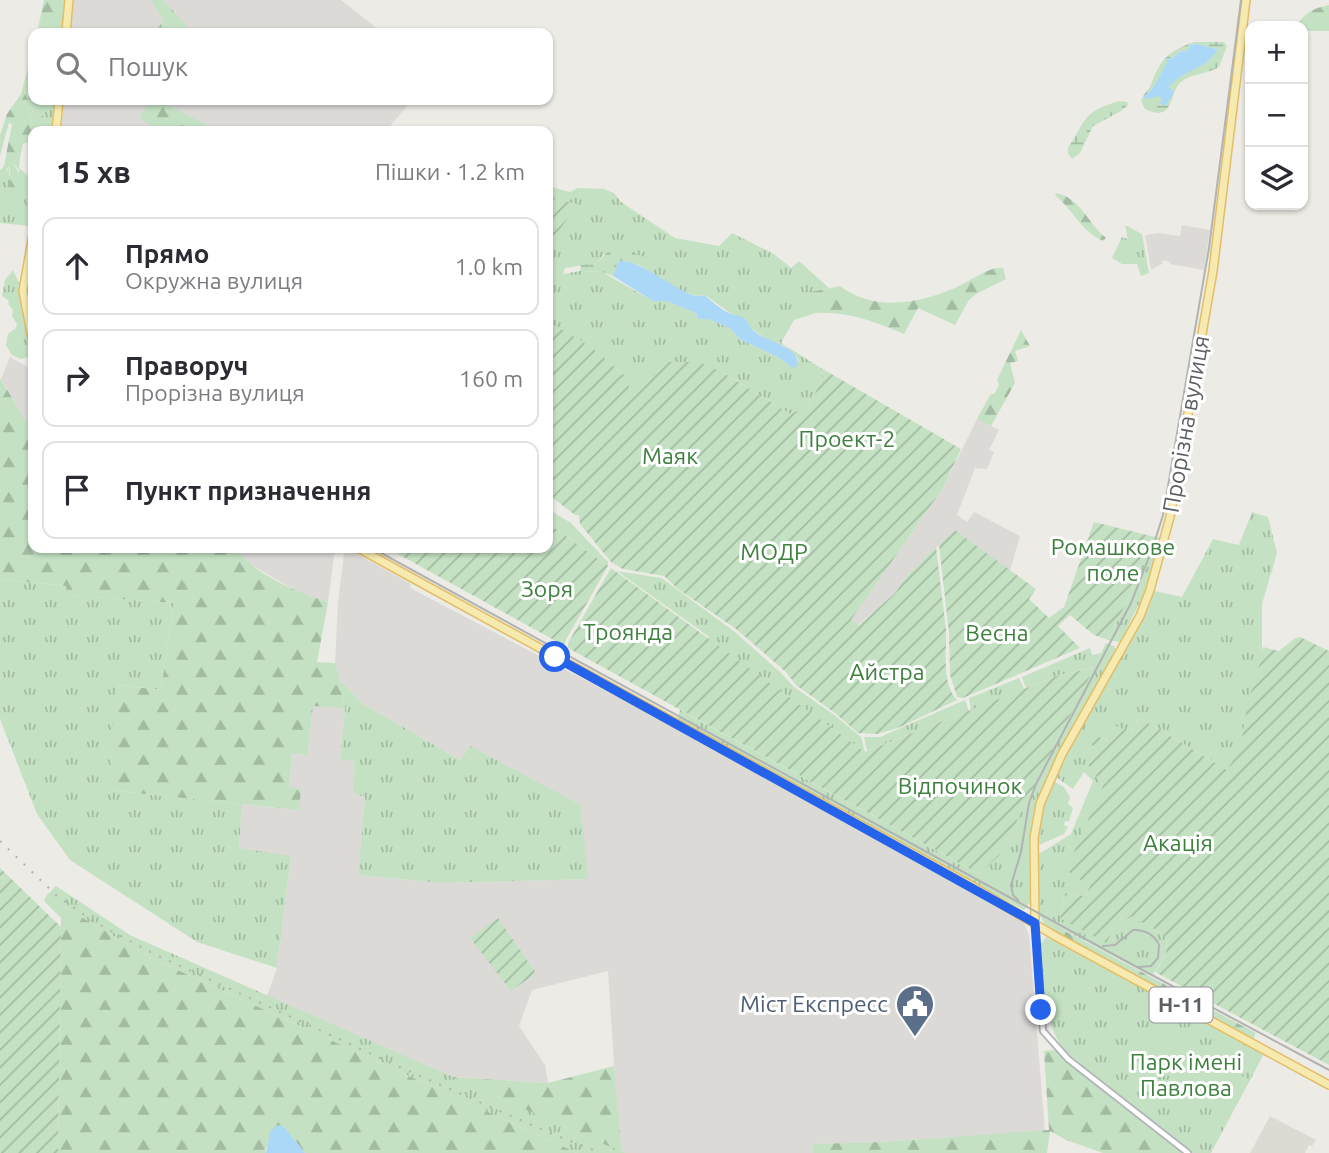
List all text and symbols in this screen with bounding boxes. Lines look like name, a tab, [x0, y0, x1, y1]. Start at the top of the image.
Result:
map controls	[1245, 21, 1308, 210]
button: +	[1245, 21, 1308, 84]
search box	[28, 28, 553, 105]
icon: search	[52, 48, 90, 86]
text: Пошук	[108, 52, 188, 81]
button: −	[1245, 84, 1308, 147]
button: layers	[1245, 147, 1308, 210]
text: 15 хв	[56, 155, 131, 189]
text: Пішки · 1.2 km	[375, 159, 525, 184]
text: Прямо	[125, 239, 209, 268]
icon: ahead	[58, 247, 96, 285]
text: 1.0 km	[455, 254, 523, 279]
text: Окружна вулиця	[125, 268, 303, 293]
street label: Прорізна вулиця	[1158, 333, 1213, 515]
text: Праворуч	[125, 351, 248, 380]
icon: right	[58, 359, 96, 397]
text: 160 m	[459, 366, 523, 391]
text: Прорізна вулиця	[125, 380, 305, 405]
park label: Проект-2	[799, 426, 895, 451]
park label: Маяк	[642, 443, 698, 468]
icon: arrive	[58, 471, 96, 509]
text: Пункт призначення	[125, 476, 371, 505]
park label: Ромашкове поле	[1051, 534, 1175, 585]
park label: МОДР	[740, 539, 808, 564]
park label: Зоря	[521, 576, 573, 601]
park label: Троянда	[583, 619, 673, 644]
park label: Весна	[965, 620, 1029, 645]
route start	[539, 641, 570, 672]
park label: Айстра	[849, 659, 925, 684]
park label: Відпочинок	[898, 773, 1023, 798]
park label: Акація	[1143, 830, 1213, 855]
public building icon: Міст Експресс	[894, 983, 936, 1038]
road number: Н-11	[1150, 988, 1212, 1023]
place label: Міст Експресс	[740, 991, 888, 1016]
route end	[1025, 994, 1056, 1025]
park label: Парк імені Павлова	[1130, 1049, 1242, 1100]

